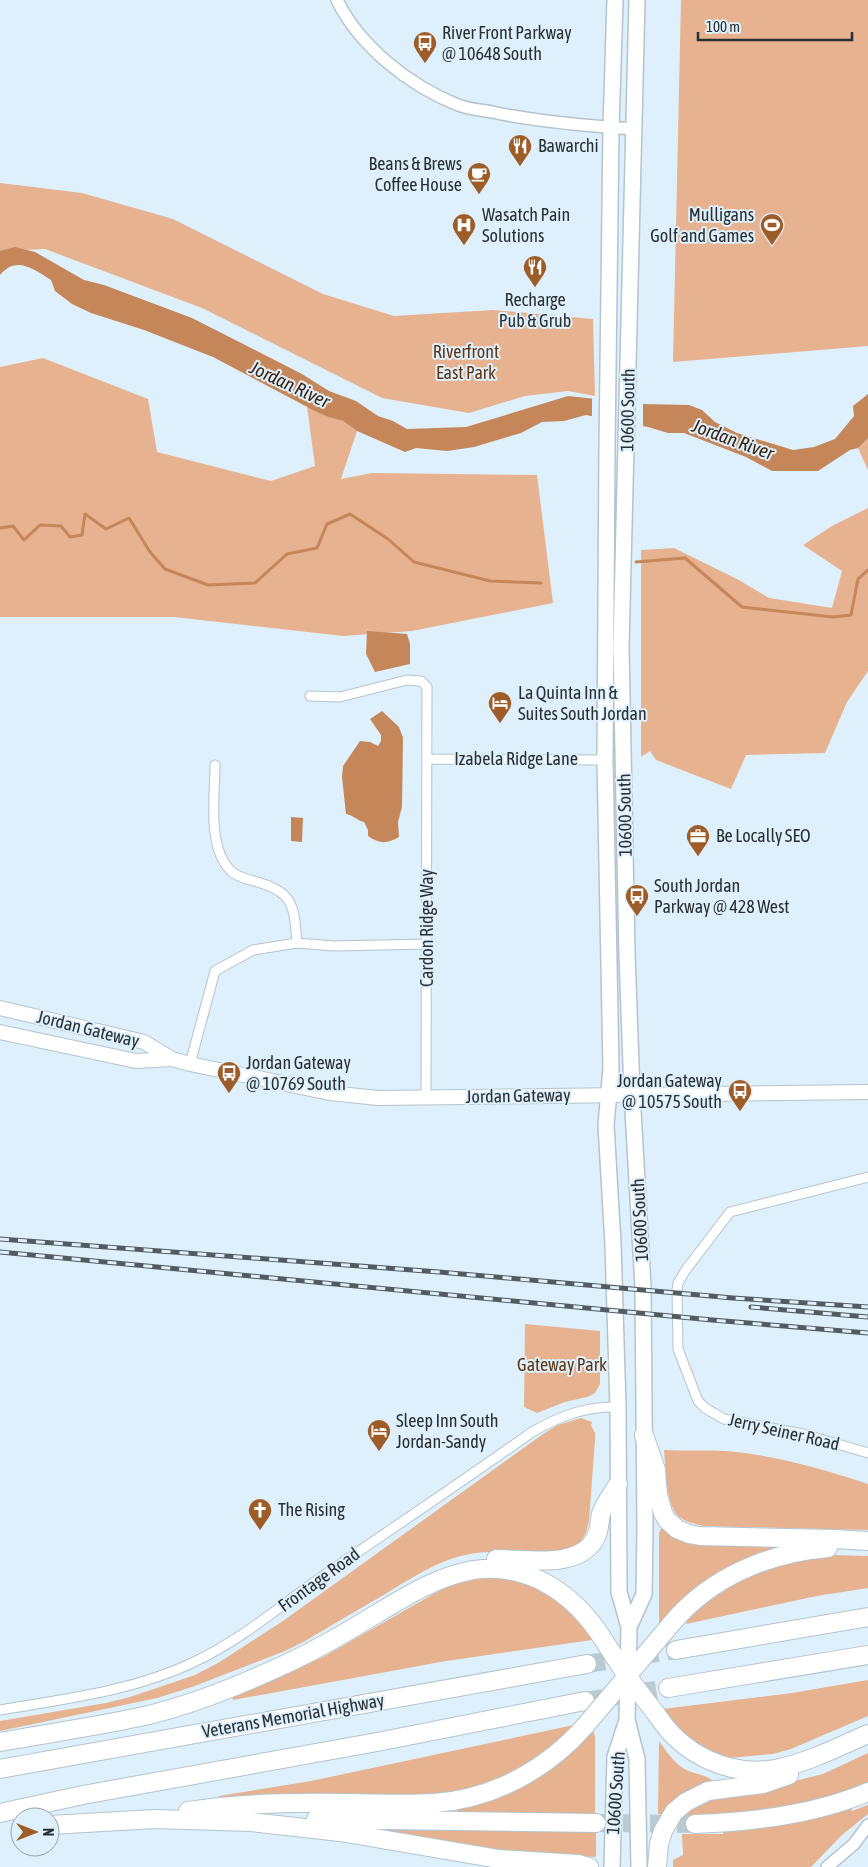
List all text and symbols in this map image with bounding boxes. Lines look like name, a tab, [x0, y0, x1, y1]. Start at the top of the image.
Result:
scale bar	[698, 10, 852, 42]
text: 100 m	[706, 18, 740, 35]
place label: River Front Parkway @ 10648 South	[442, 22, 572, 64]
bus stop icon: River Front Parkway @ 10648 South	[412, 30, 438, 64]
restaurant icon: Bawarchi	[507, 133, 533, 167]
place label: Bawarchi	[538, 135, 599, 156]
place label: Beans & Brews Coffee House	[369, 153, 462, 195]
cafe icon: Beans & Brews Coffee House	[466, 161, 492, 195]
place label: Wasatch Pain Solutions	[482, 204, 570, 246]
place label: Mulligans Golf and Games	[650, 204, 754, 246]
hospital icon: Wasatch Pain Solutions	[451, 212, 477, 246]
sports icon: Mulligans Golf and Games	[759, 212, 785, 246]
restaurant icon: Recharge Pub & Grub	[522, 254, 548, 288]
place label: Recharge Pub & Grub	[499, 289, 571, 331]
park label: Riverfront East Park	[433, 341, 499, 383]
water label: Jordan River	[246, 356, 335, 413]
street label: 10600 South	[616, 368, 639, 452]
water label: Jordan River	[688, 414, 778, 464]
place label: La Quinta Inn & Suites South Jordan	[518, 682, 647, 724]
hotel icon: La Quinta Inn & Suites South Jordan	[487, 690, 513, 724]
street label: Izabela Ridge Lane	[454, 748, 578, 769]
street label: 10600 South	[613, 773, 636, 857]
office icon: Be Locally SEO	[685, 823, 711, 857]
place label: Be Locally SEO	[716, 825, 811, 846]
street label: Cardon Ridge Way	[416, 869, 437, 987]
place label: South Jordan Parkway @ 428 West	[654, 875, 789, 917]
bus stop icon: South Jordan Parkway @ 428 West	[624, 883, 650, 917]
street label: Jordan Gateway	[35, 1006, 142, 1051]
place label: Jordan Gateway @ 10769 South	[246, 1052, 351, 1094]
bus stop icon: Jordan Gateway @ 10769 South	[216, 1060, 242, 1094]
place label: Jordan Gateway @ 10575 South	[617, 1070, 722, 1112]
bus stop icon: Jordan Gateway @ 10575 South	[727, 1078, 753, 1112]
street label: Jordan Gateway	[465, 1084, 571, 1107]
street label: 10600 South	[627, 1178, 652, 1262]
park label: Gateway Park	[517, 1354, 607, 1375]
street label: Jerry Seiner Road	[727, 1409, 842, 1454]
place label: Sleep Inn South Jordan-Sandy	[396, 1410, 499, 1452]
hotel icon: Sleep Inn South Jordan-Sandy	[366, 1418, 392, 1452]
church icon: The Rising	[247, 1497, 273, 1531]
place label: The Rising	[278, 1499, 345, 1520]
street label: Frontage Road	[274, 1543, 363, 1616]
street label: Veterans Memorial Highway	[200, 1689, 386, 1742]
street label: 10600 South	[602, 1751, 629, 1835]
north arrow	[10, 1807, 60, 1857]
text: N	[40, 1828, 56, 1836]

